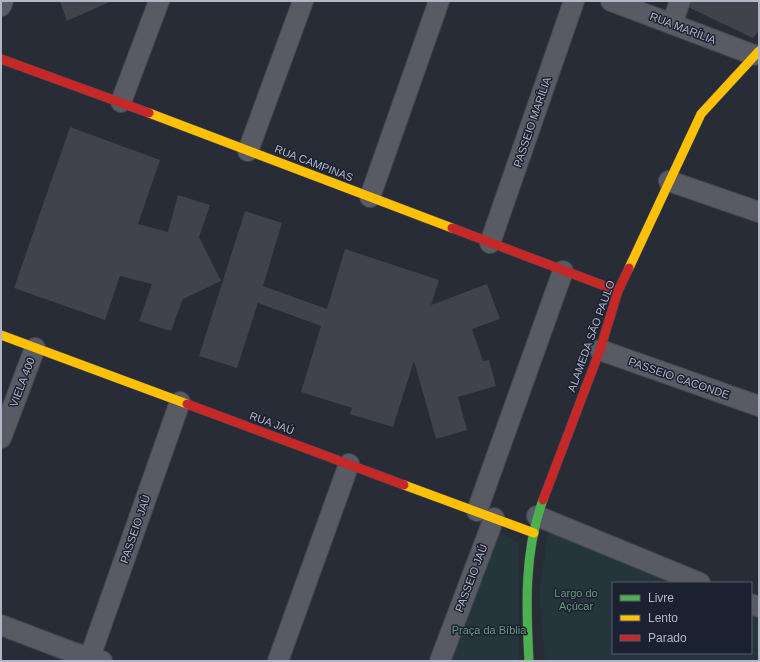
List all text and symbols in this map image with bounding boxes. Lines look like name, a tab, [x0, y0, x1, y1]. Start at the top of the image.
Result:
street label: RUA MARÍLIA	[648, 10, 718, 46]
street label: PASSEIO MARÍLIA	[511, 75, 553, 169]
street label: RUA CAMPINAS	[273, 143, 355, 183]
street label: ALAMEDA SÃO PAULO	[565, 278, 617, 393]
street label: PASSEIO CACONDE	[627, 355, 731, 401]
street label: VIELA 400	[7, 356, 37, 408]
street label: RUA JAÚ	[248, 409, 296, 437]
street label: PASSEIO JAÚ	[118, 493, 152, 565]
street label: PASSEIO JAÚ	[453, 543, 489, 613]
legend	[612, 582, 752, 654]
park label: Largo do Açúcar	[554, 587, 598, 612]
text: Livre	[648, 591, 674, 605]
text: Lento	[648, 611, 678, 625]
park label: Praça da Bíblia	[452, 624, 527, 636]
text: Parado	[648, 631, 687, 645]

